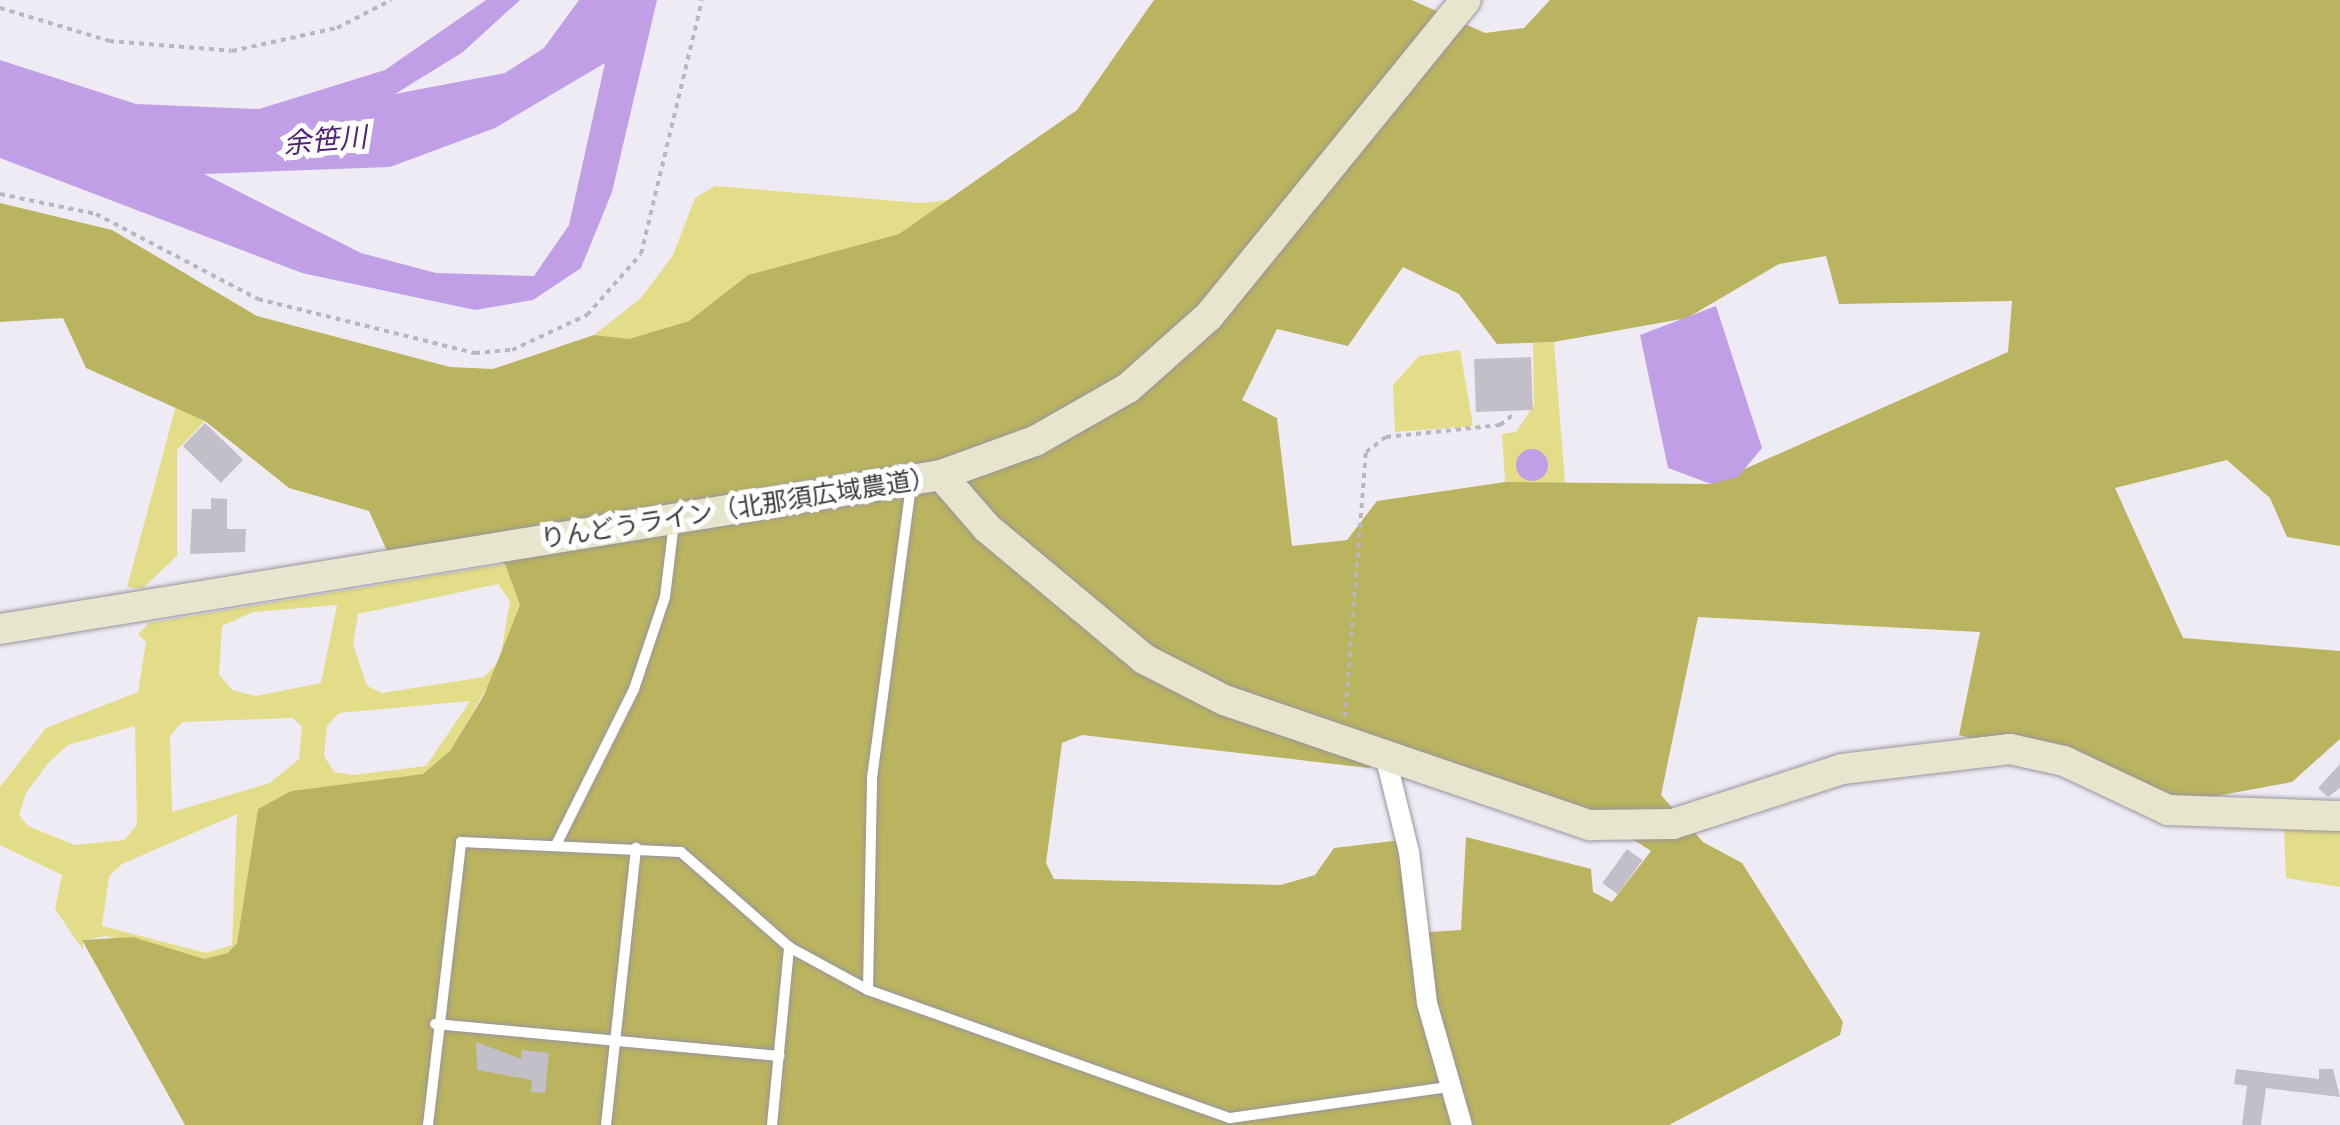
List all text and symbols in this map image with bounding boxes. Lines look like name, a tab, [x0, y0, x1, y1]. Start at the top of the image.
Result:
water label: 余笹川	[282, 120, 368, 160]
street label: りんどうライン（北那須広域農道）	[538, 462, 938, 554]

